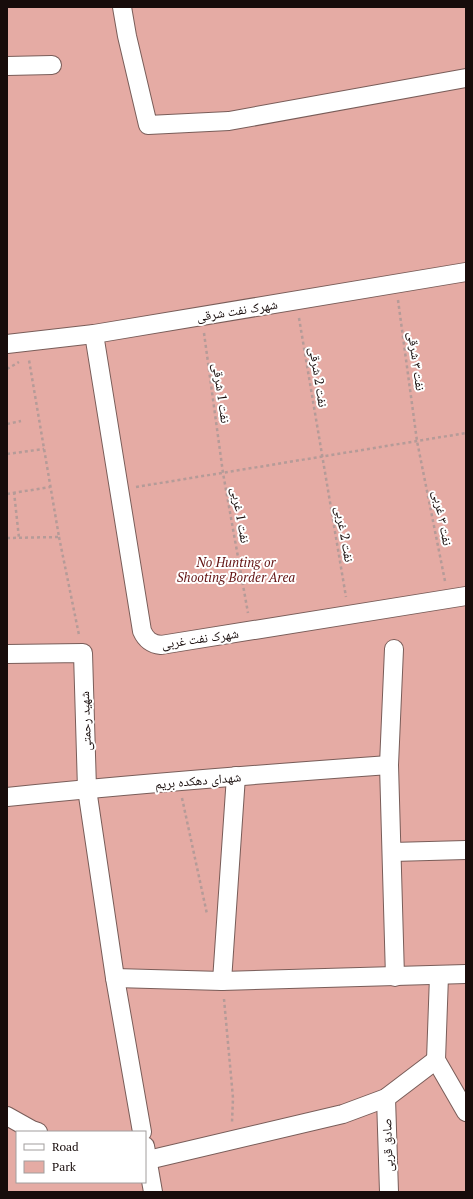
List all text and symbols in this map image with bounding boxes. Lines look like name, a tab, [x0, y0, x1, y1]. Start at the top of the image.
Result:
street label: شهرک نفت شرقی	[195, 295, 279, 325]
street label: نفت ۳ شرقی	[404, 330, 430, 392]
street label: نفت 2 شرقی	[305, 346, 333, 408]
street label: نفت 1 شرقی	[209, 362, 235, 424]
street label: نفت 1 غربی	[227, 485, 255, 545]
street label: نفت ۳ غربی	[429, 489, 457, 547]
street label: نفت 2 غربی	[331, 504, 359, 564]
park label: No Hunting or Shooting Border Area	[177, 553, 295, 586]
street label: شهرک نفت غربی	[160, 624, 240, 652]
street label: شهید رحمتی	[75, 691, 95, 751]
street label: شهدای دهکده بریم	[154, 767, 242, 793]
street label: صادق قربی	[377, 1118, 397, 1172]
legend	[16, 1131, 146, 1183]
text: Road	[52, 1139, 79, 1154]
text: Park	[52, 1159, 77, 1174]

